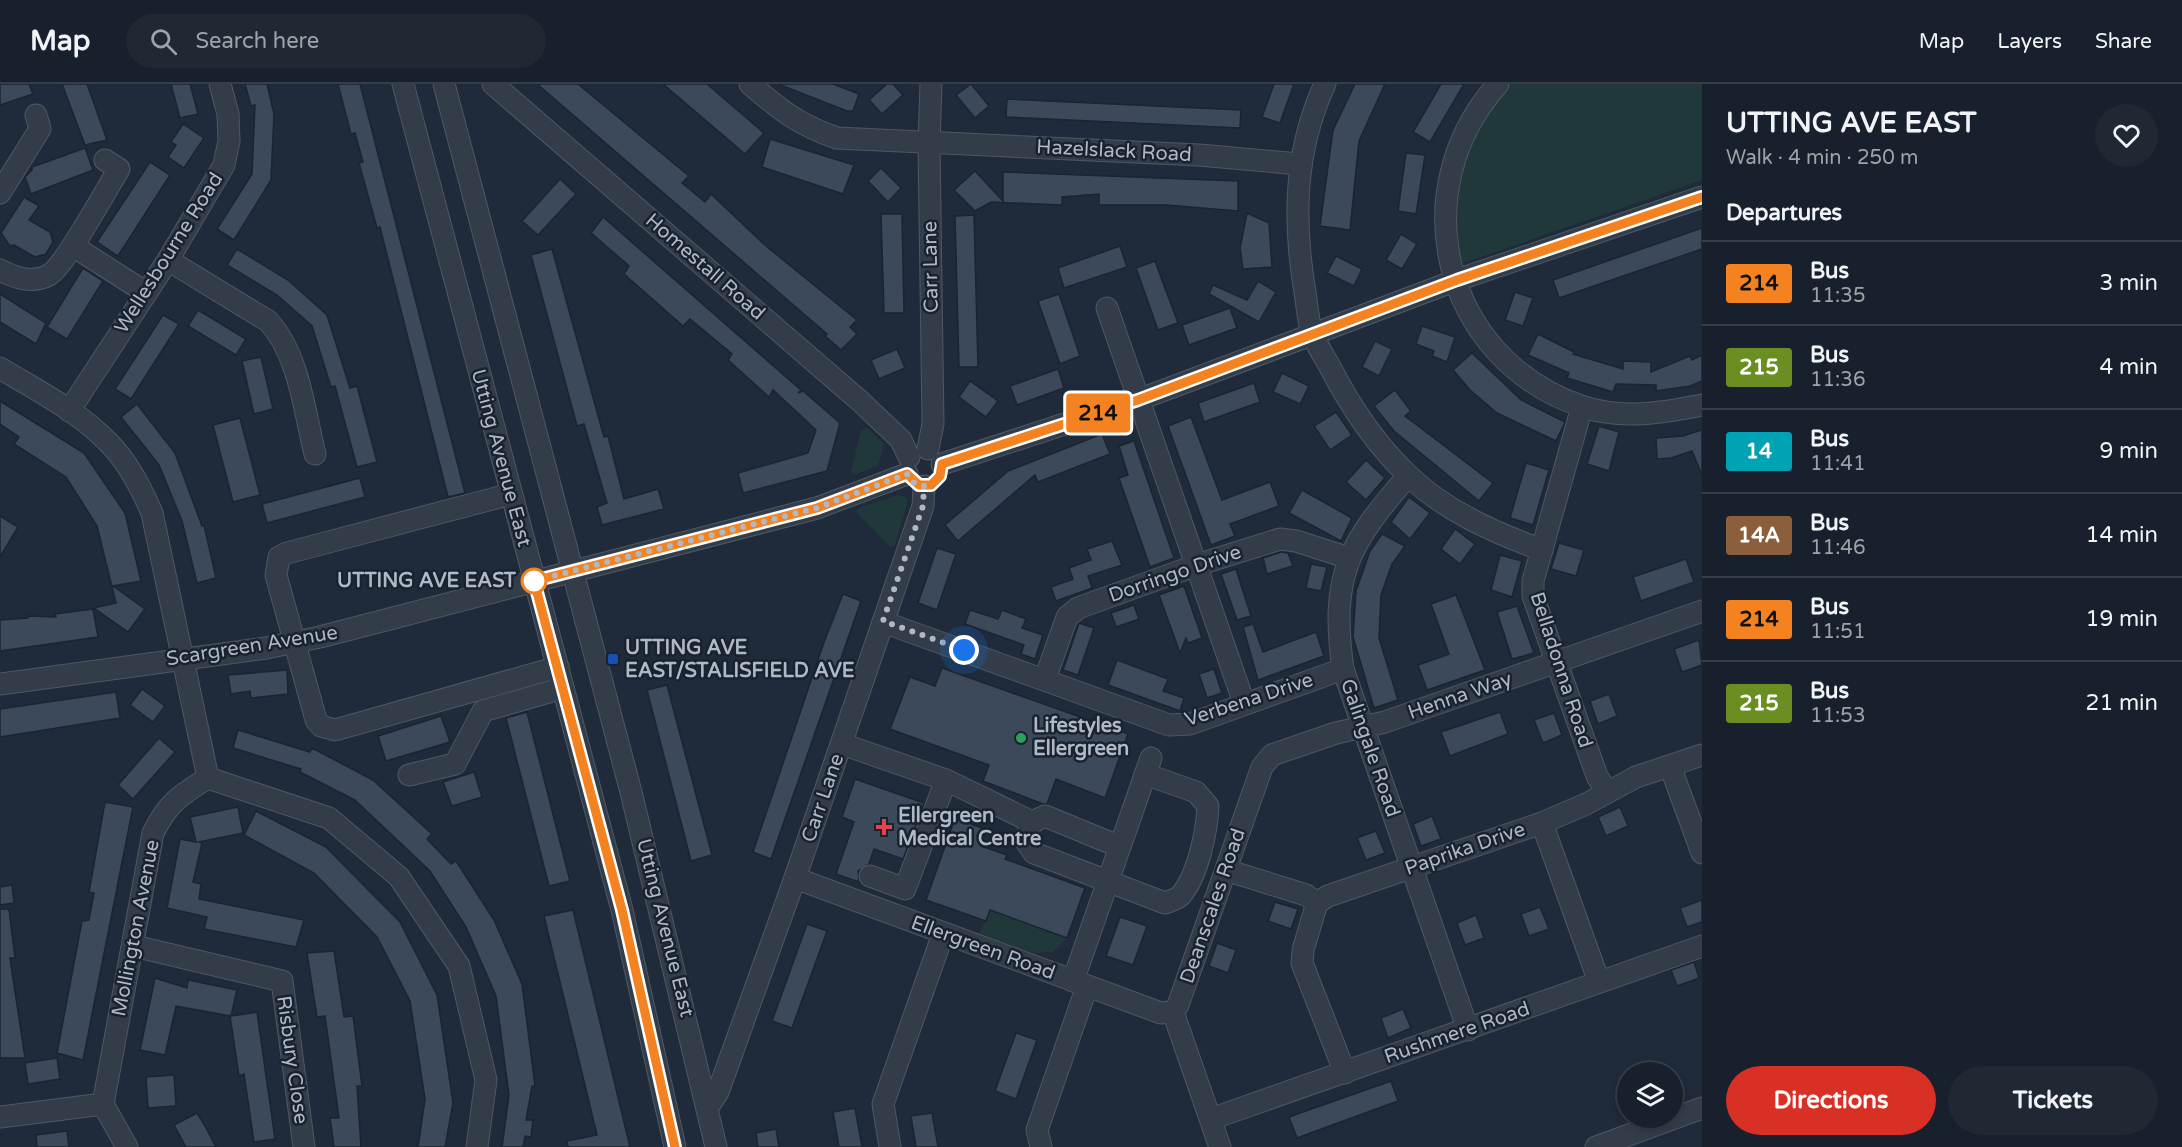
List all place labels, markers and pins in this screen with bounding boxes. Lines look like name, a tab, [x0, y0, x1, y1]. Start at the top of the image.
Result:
marker: UTTING AVE EAST	[521, 568, 547, 594]
place label: UTTING AVE EAST	[337, 569, 517, 593]
place label: UTTING AVE EAST/STALISFIELD AVE	[625, 636, 855, 683]
marker: UTTING AVE EAST/STALISFIELD AVE	[606, 652, 620, 666]
place label: Lifestyles Ellergreen	[1033, 714, 1129, 761]
marker: Lifestyles Ellergreen	[1014, 731, 1028, 745]
place label: Ellergreen Medical Centre	[898, 804, 1041, 851]
marker: Ellergreen Medical Centre	[875, 818, 893, 836]

